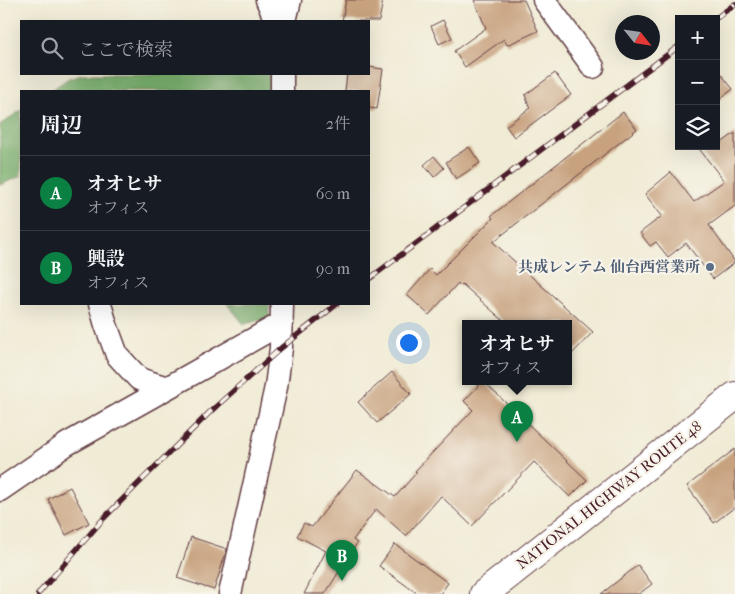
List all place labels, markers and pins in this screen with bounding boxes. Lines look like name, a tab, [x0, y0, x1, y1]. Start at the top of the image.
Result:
place label: 共成レンテム 仙台西営業所	[518, 258, 700, 276]
marker: 共成レンテム 仙台西営業所	[704, 261, 716, 273]
pin: A	[501, 401, 533, 442]
pin: B	[326, 540, 358, 581]

